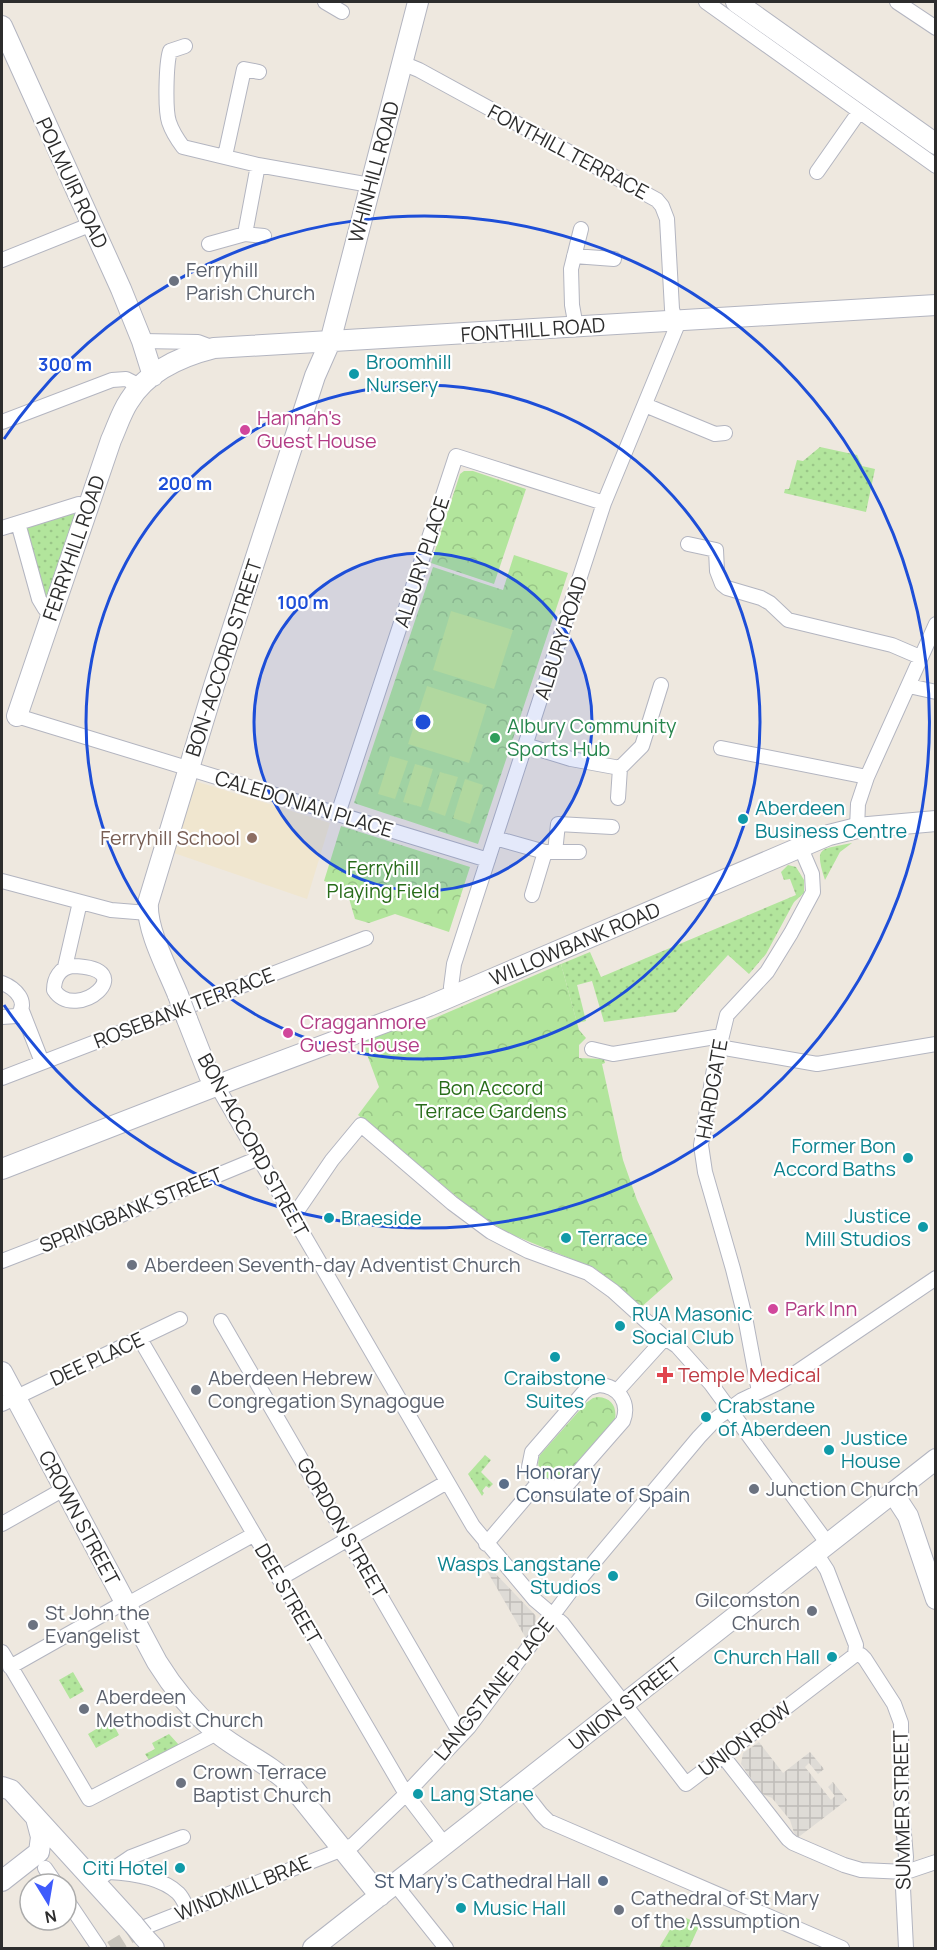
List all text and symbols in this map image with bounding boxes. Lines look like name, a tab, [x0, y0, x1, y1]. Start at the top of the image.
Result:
street label: WHINHILL ROAD	[342, 98, 405, 246]
street label: FONTHILL TERRACE	[483, 98, 653, 205]
street label: POLMUIR ROAD	[30, 113, 115, 253]
place label: Ferryhill Parish Church	[186, 256, 315, 306]
marker: Ferryhill Parish Church	[167, 274, 181, 288]
street label: FONTHILL ROAD	[460, 311, 606, 348]
place label: Broomhill Nursery	[366, 348, 452, 398]
text: 300 m	[38, 352, 92, 376]
marker: Broomhill Nursery	[347, 367, 361, 381]
place label: Hannah's Guest House	[257, 404, 377, 454]
marker: Hannah's Guest House	[238, 423, 252, 437]
text: 200 m	[158, 471, 212, 495]
street label: FERRYHILL ROAD	[36, 472, 111, 624]
street label: ALBURY PLACE	[388, 493, 455, 631]
street label: BON-ACCORD STREET	[179, 556, 268, 760]
street label: ALBURY ROAD	[528, 572, 593, 703]
text: 100 m	[277, 590, 329, 614]
centre of rings	[413, 712, 433, 732]
place label: Albury Community Sports Hub	[507, 712, 677, 762]
marker: Albury Community Sports Hub	[488, 731, 502, 745]
street label: CALEDONIAN PLACE	[212, 764, 397, 843]
place label: Aberdeen Business Centre	[755, 794, 907, 844]
marker: Aberdeen Business Centre	[736, 812, 750, 826]
place label: Ferryhill School	[100, 824, 240, 851]
marker: Ferryhill School	[245, 831, 259, 845]
park label: Ferryhill Playing Field	[326, 854, 440, 904]
street label: WILLOWBANK ROAD	[485, 895, 664, 992]
street label: ROSEBANK TERRACE	[90, 961, 278, 1054]
place label: Cragganmore Guest House	[300, 1008, 426, 1058]
marker: Cragganmore Guest House	[281, 1026, 295, 1040]
street label: HARDGATE	[689, 1037, 734, 1141]
street label: BON-ACCORD STREET	[192, 1048, 315, 1241]
park label: Bon Accord Terrace Gardens	[415, 1074, 567, 1124]
place label: Former Bon Accord Baths	[773, 1132, 896, 1182]
marker: Former Bon Accord Baths	[901, 1151, 915, 1165]
street label: SPRINGBANK STREET	[35, 1160, 226, 1259]
place label: Justice Mill Studios	[805, 1202, 911, 1252]
place label: Braeside	[341, 1204, 422, 1231]
marker: Braeside	[322, 1211, 336, 1225]
marker: Justice Mill Studios	[916, 1220, 930, 1234]
place label: Terrace	[578, 1224, 648, 1251]
marker: Terrace	[559, 1231, 573, 1245]
place label: Aberdeen Seventh-day Adventist Church	[144, 1251, 521, 1278]
marker: Aberdeen Seventh-day Adventist Church	[125, 1258, 139, 1272]
place label: Park Inn	[785, 1295, 857, 1322]
place label: RUA Masonic Social Club	[632, 1300, 753, 1350]
marker: Park Inn	[766, 1302, 780, 1316]
marker: RUA Masonic Social Club	[613, 1319, 627, 1333]
street label: DEE PLACE	[46, 1325, 148, 1392]
marker: Craibstone Suites	[548, 1350, 562, 1364]
place label: Temple Medical	[678, 1361, 821, 1388]
place label: Aberdeen Hebrew Congregation Synagogue	[208, 1364, 445, 1414]
place label: Craibstone Suites	[504, 1364, 606, 1414]
marker: Temple Medical	[656, 1366, 674, 1384]
marker: Aberdeen Hebrew Congregation Synagogue	[189, 1383, 203, 1397]
place label: Crabstane of Aberdeen	[718, 1392, 831, 1442]
marker: Crabstane of Aberdeen	[699, 1410, 713, 1424]
place label: Justice House	[841, 1424, 908, 1474]
marker: Justice House	[822, 1443, 836, 1457]
street label: CROWN STREET	[33, 1446, 126, 1590]
street label: GORDON STREET	[291, 1452, 394, 1603]
place label: Honorary Consulate of Spain	[516, 1458, 690, 1508]
place label: Junction Church	[766, 1475, 918, 1502]
marker: Honorary Consulate of Spain	[497, 1477, 511, 1491]
marker: Junction Church	[747, 1482, 761, 1496]
street label: DEE STREET	[249, 1539, 328, 1649]
place label: Wasps Langstane Studios	[437, 1550, 601, 1600]
marker: Wasps Langstane Studios	[606, 1569, 620, 1583]
place label: Gilcomston Church	[695, 1586, 800, 1636]
place label: St John the Evangelist	[45, 1599, 150, 1649]
marker: Gilcomston Church	[805, 1604, 819, 1618]
street label: LANGSTANE PLACE	[428, 1612, 560, 1766]
marker: St John the Evangelist	[26, 1618, 40, 1632]
place label: Church Hall	[714, 1643, 820, 1670]
marker: Church Hall	[825, 1650, 839, 1664]
street label: UNION STREET	[563, 1651, 687, 1756]
place label: Aberdeen Methodist Church	[96, 1683, 263, 1733]
street label: UNION ROW	[693, 1695, 797, 1782]
marker: Aberdeen Methodist Church	[77, 1702, 91, 1716]
street label: SUMMER STREET	[887, 1730, 916, 1890]
place label: Crown Terrace Baptist Church	[193, 1758, 331, 1808]
marker: Crown Terrace Baptist Church	[174, 1776, 188, 1790]
place label: Lang Stane	[430, 1780, 534, 1807]
marker: Lang Stane	[411, 1787, 425, 1801]
street label: WINDMILL BRAE	[171, 1848, 315, 1927]
place label: Citi Hotel	[83, 1854, 168, 1881]
marker: Citi Hotel	[173, 1861, 187, 1875]
place label: St Mary's Cathedral Hall	[374, 1867, 591, 1894]
north arrow	[18, 1872, 78, 1932]
marker: St Mary's Cathedral Hall	[596, 1874, 610, 1888]
place label: Cathedral of St Mary of the Assumption	[631, 1884, 820, 1934]
place label: Music Hall	[473, 1894, 566, 1921]
marker: Music Hall	[454, 1901, 468, 1915]
marker: Cathedral of St Mary of the Assumption	[612, 1903, 626, 1917]
text: N	[43, 1905, 59, 1929]

